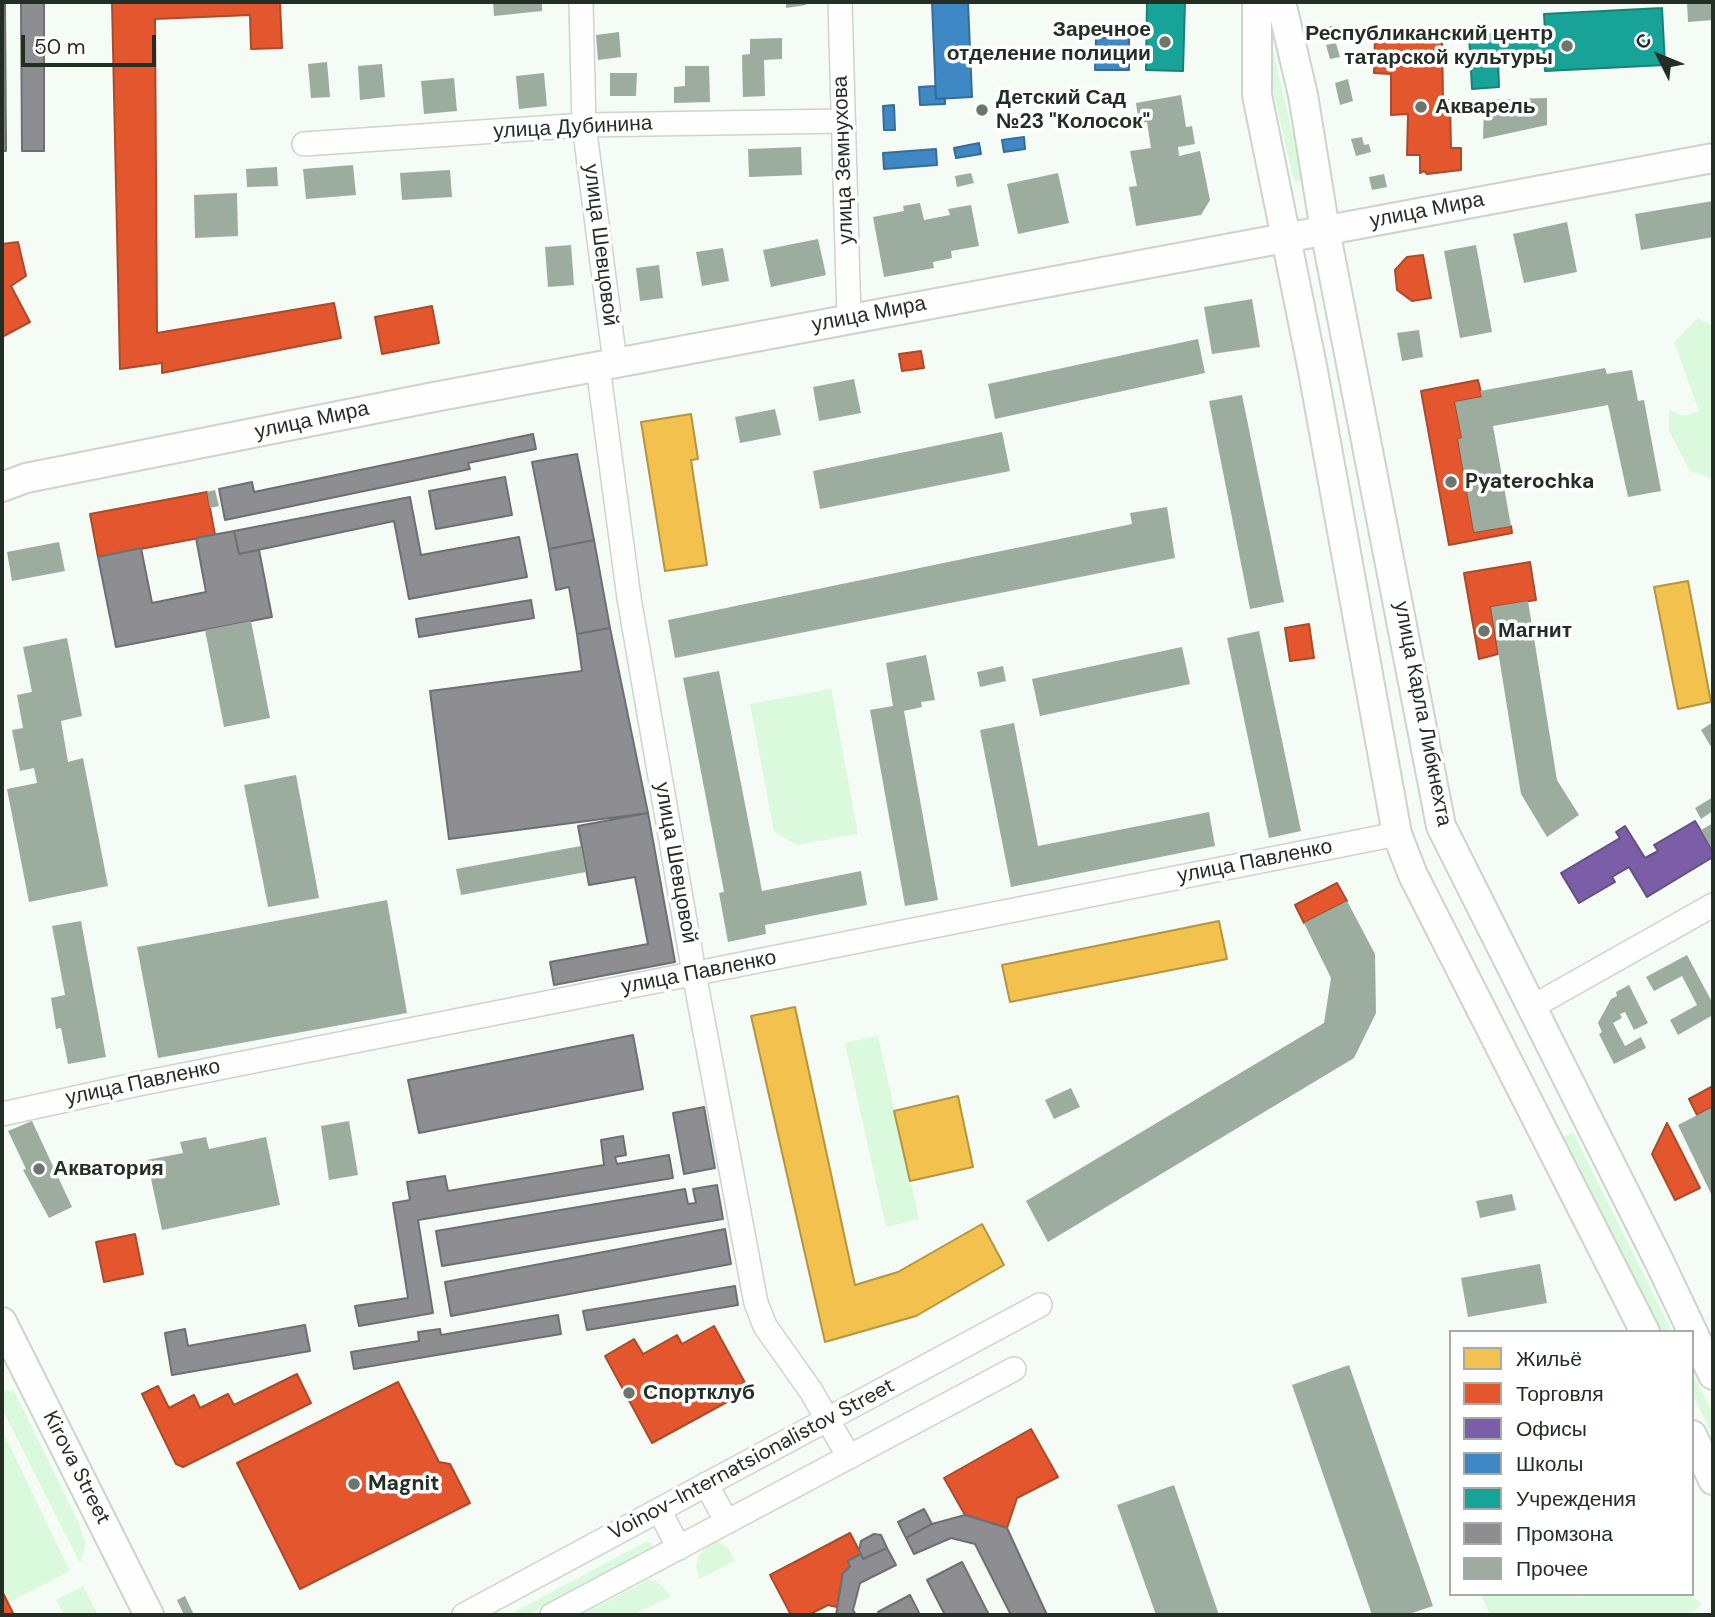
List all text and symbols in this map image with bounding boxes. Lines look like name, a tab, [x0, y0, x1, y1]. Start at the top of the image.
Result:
place label: Заречное отделение полиции	[947, 17, 1151, 67]
scale bar	[24, 21, 159, 65]
place label: Республиканский центр татарской культуры	[1305, 21, 1553, 71]
north arrow	[1624, 21, 1694, 91]
text: С	[1629, 28, 1657, 55]
text: 50 m	[34, 33, 85, 61]
marker: Заречное отделение полиции	[1157, 34, 1173, 50]
marker: Республиканский центр татарской культуры	[1559, 38, 1575, 54]
street label: улица Земнухова	[828, 75, 860, 245]
place label: Детский Сад №23 "Колосок"	[996, 85, 1150, 135]
place label: Акварель	[1435, 94, 1536, 120]
marker: Акварель	[1413, 99, 1429, 115]
marker: Детский Сад №23 "Колосок"	[974, 102, 990, 118]
street label: улица Дубинина	[493, 111, 653, 145]
street label: улица Шевцовой	[578, 162, 622, 328]
street label: улица Мира	[1368, 188, 1486, 234]
street label: улица Мира	[810, 292, 928, 338]
street label: улица Мира	[253, 397, 371, 445]
place label: Pyaterochka	[1465, 469, 1594, 495]
marker: Pyaterochka	[1443, 474, 1459, 490]
street label: улица Карла Либкнехта	[1388, 599, 1456, 829]
place label: Магнит	[1498, 618, 1572, 644]
marker: Магнит	[1476, 623, 1492, 639]
street label: улица Шевцовой	[648, 780, 702, 946]
street label: улица Павленко	[1175, 835, 1335, 889]
street label: улица Павленко	[619, 946, 779, 1000]
street label: улица Павленко	[63, 1054, 223, 1112]
place label: Акватория	[53, 1156, 164, 1182]
marker: Акватория	[31, 1161, 47, 1177]
legend	[1449, 1330, 1694, 1596]
text: Жильё	[1516, 1345, 1582, 1373]
street label: Voinov-Internatsionalistov Street	[605, 1374, 899, 1546]
place label: Спортклуб	[643, 1380, 755, 1406]
text: Торговля	[1516, 1380, 1604, 1408]
marker: Спортклуб	[621, 1385, 637, 1401]
street label: Kirova Street	[37, 1407, 115, 1529]
text: Офисы	[1516, 1415, 1587, 1443]
text: Школы	[1516, 1450, 1583, 1478]
place label: Magnit	[368, 1471, 439, 1497]
marker: Magnit	[346, 1476, 362, 1492]
text: Учреждения	[1516, 1485, 1636, 1513]
text: Промзона	[1516, 1520, 1613, 1548]
text: Прочее	[1516, 1555, 1588, 1583]

